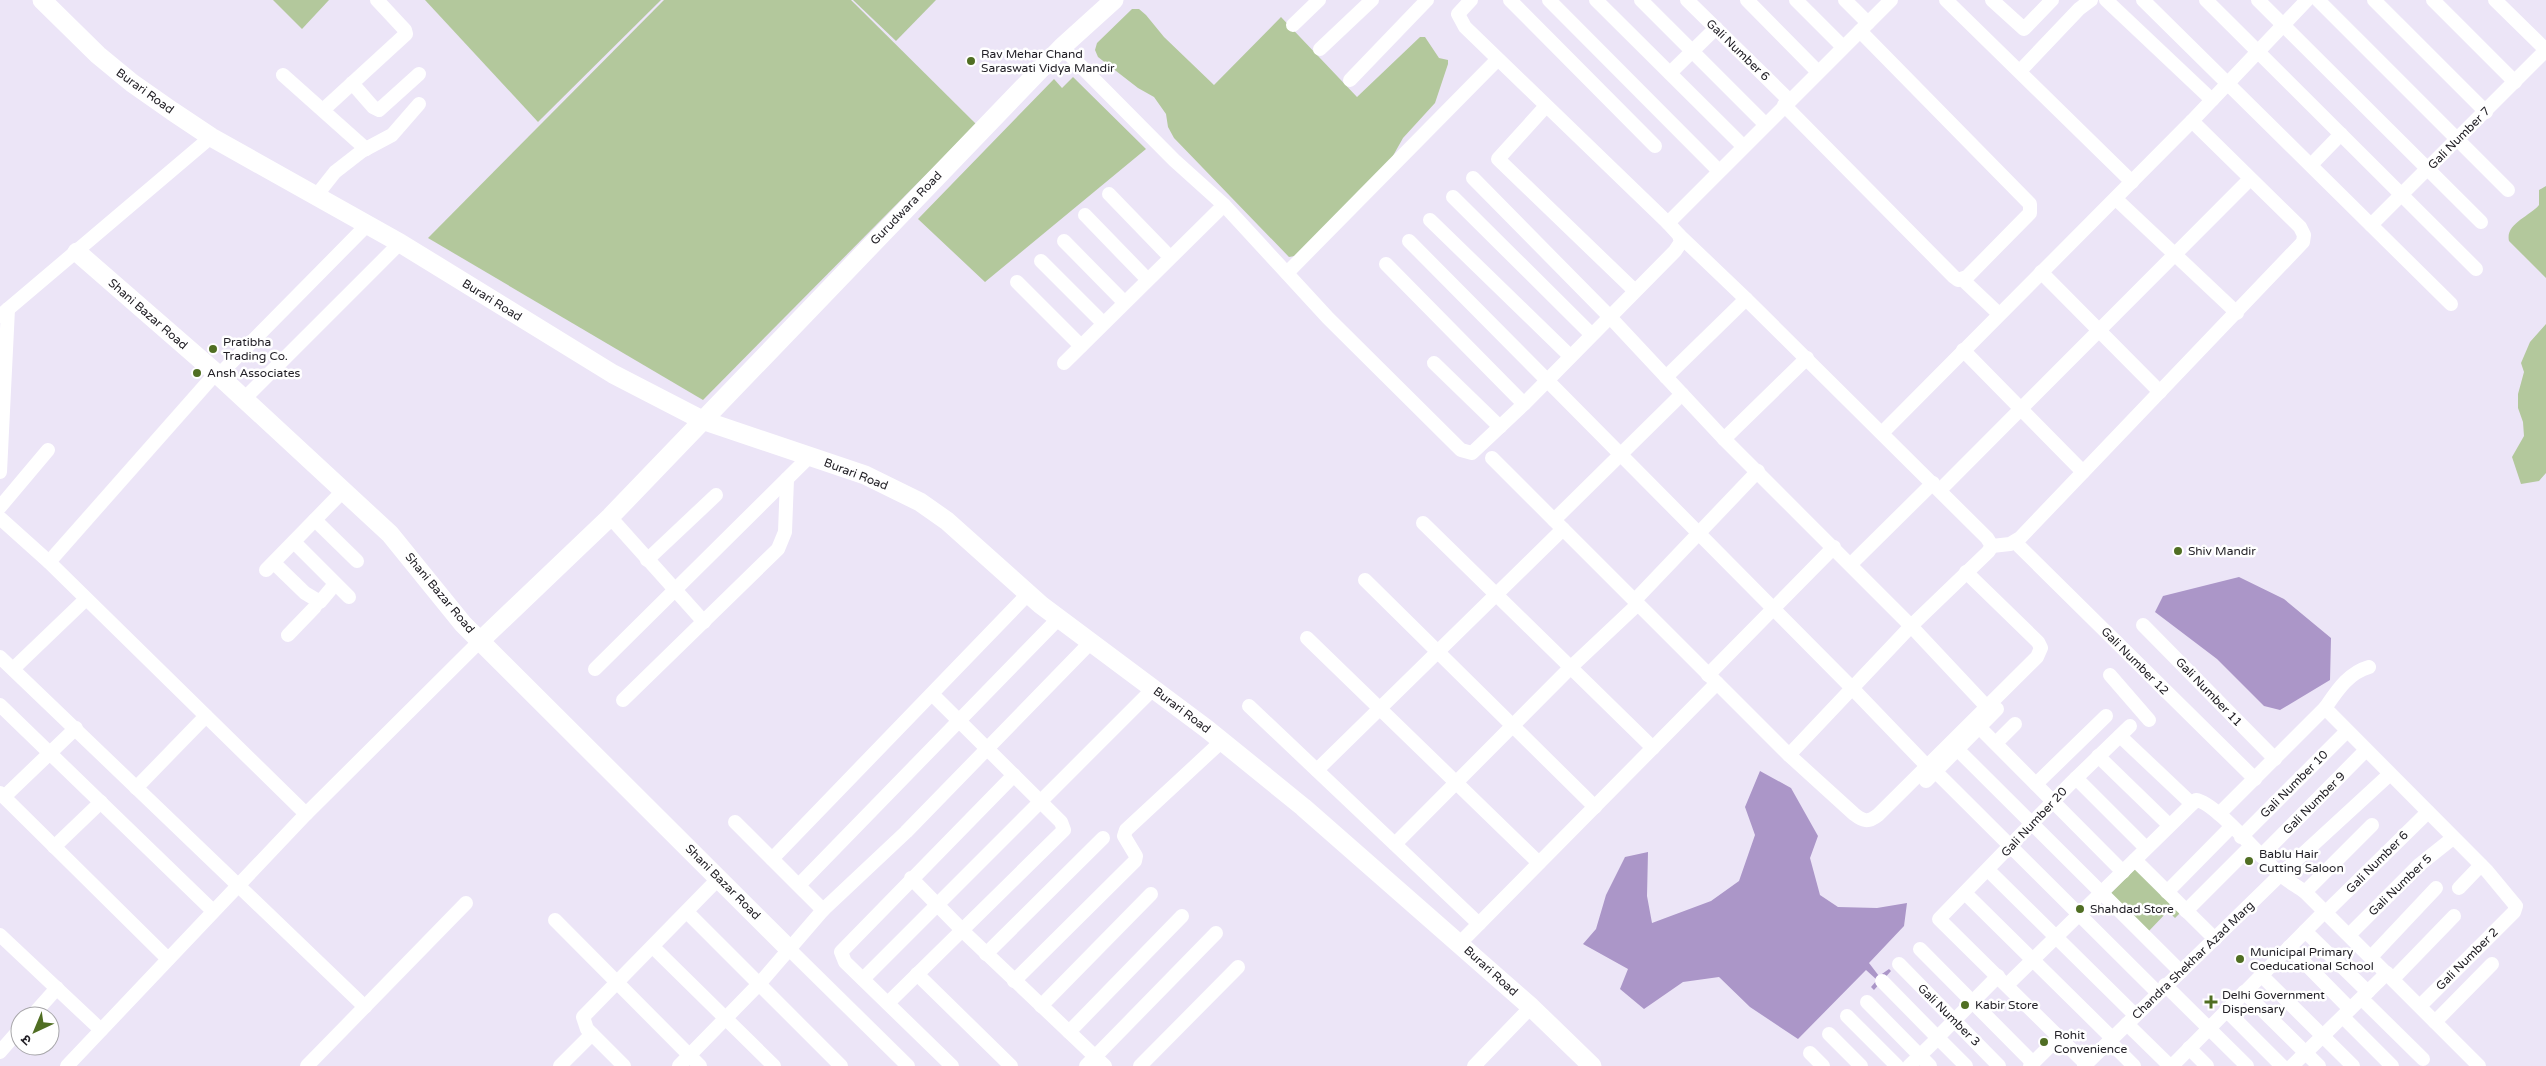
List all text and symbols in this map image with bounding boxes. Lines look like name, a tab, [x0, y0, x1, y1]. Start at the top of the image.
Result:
street label: Gali Number 6	[1704, 16, 1772, 84]
place label: Rav Mehar Chand Saraswati Vidya Mandir	[981, 47, 1115, 75]
marker: Rav Mehar Chand Saraswati Vidya Mandir	[965, 55, 977, 67]
street label: Burari Road	[113, 65, 177, 117]
street label: Gali Number 7	[2425, 104, 2493, 172]
street label: Gurudwara Road	[867, 168, 945, 248]
street label: Shani Bazar Road	[106, 276, 190, 352]
street label: Burari Road	[460, 276, 524, 324]
place label: Pratibha Trading Co.	[223, 335, 288, 363]
marker: Pratibha Trading Co.	[207, 343, 219, 355]
place label: Ansh Associates	[207, 366, 300, 380]
marker: Ansh Associates	[191, 367, 203, 379]
street label: Burari Road	[822, 455, 890, 493]
place label: Shiv Mandir	[2188, 544, 2256, 558]
marker: Shiv Mandir	[2172, 545, 2184, 557]
street label: Shani Bazar Road	[402, 550, 478, 636]
street label: Gali Number 12	[2098, 624, 2172, 698]
street label: Gali Number 11	[2173, 655, 2245, 729]
street label: Burari Road	[1151, 684, 1213, 736]
street label: Gali Number 10	[2257, 747, 2331, 821]
street label: Gali Number 9	[2280, 769, 2348, 837]
street label: Gali Number 20	[1998, 784, 2070, 860]
street label: Gali Number 6	[2343, 828, 2411, 896]
street label: Shani Bazar Road	[683, 842, 763, 922]
place label: Bablu Hair Cutting Saloon	[2259, 847, 2344, 875]
street label: Gali Number 5	[2366, 851, 2434, 919]
marker: Bablu Hair Cutting Saloon	[2243, 855, 2255, 867]
street label: Chandra Shekhar Azad Marg	[2129, 898, 2257, 1022]
place label: Shahdad Store	[2090, 902, 2174, 916]
marker: Shahdad Store	[2074, 903, 2086, 915]
street label: Gali Number 2	[2433, 925, 2501, 993]
street label: Burari Road	[1461, 943, 1521, 999]
place label: Municipal Primary Coeducational School	[2250, 945, 2374, 973]
marker: Municipal Primary Coeducational School	[2234, 953, 2246, 965]
street label: Gali Number 3	[1915, 981, 1983, 1049]
place label: Delhi Government Dispensary	[2222, 988, 2325, 1016]
marker: Delhi Government Dispensary	[2204, 995, 2218, 1009]
place label: Kabir Store	[1975, 998, 2038, 1012]
marker: Kabir Store	[1959, 999, 1971, 1011]
north arrow	[10, 1006, 60, 1056]
place label: Rohit Convenience	[2054, 1028, 2127, 1056]
text: उ	[17, 1030, 35, 1049]
marker: Rohit Convenience	[2038, 1036, 2050, 1048]

